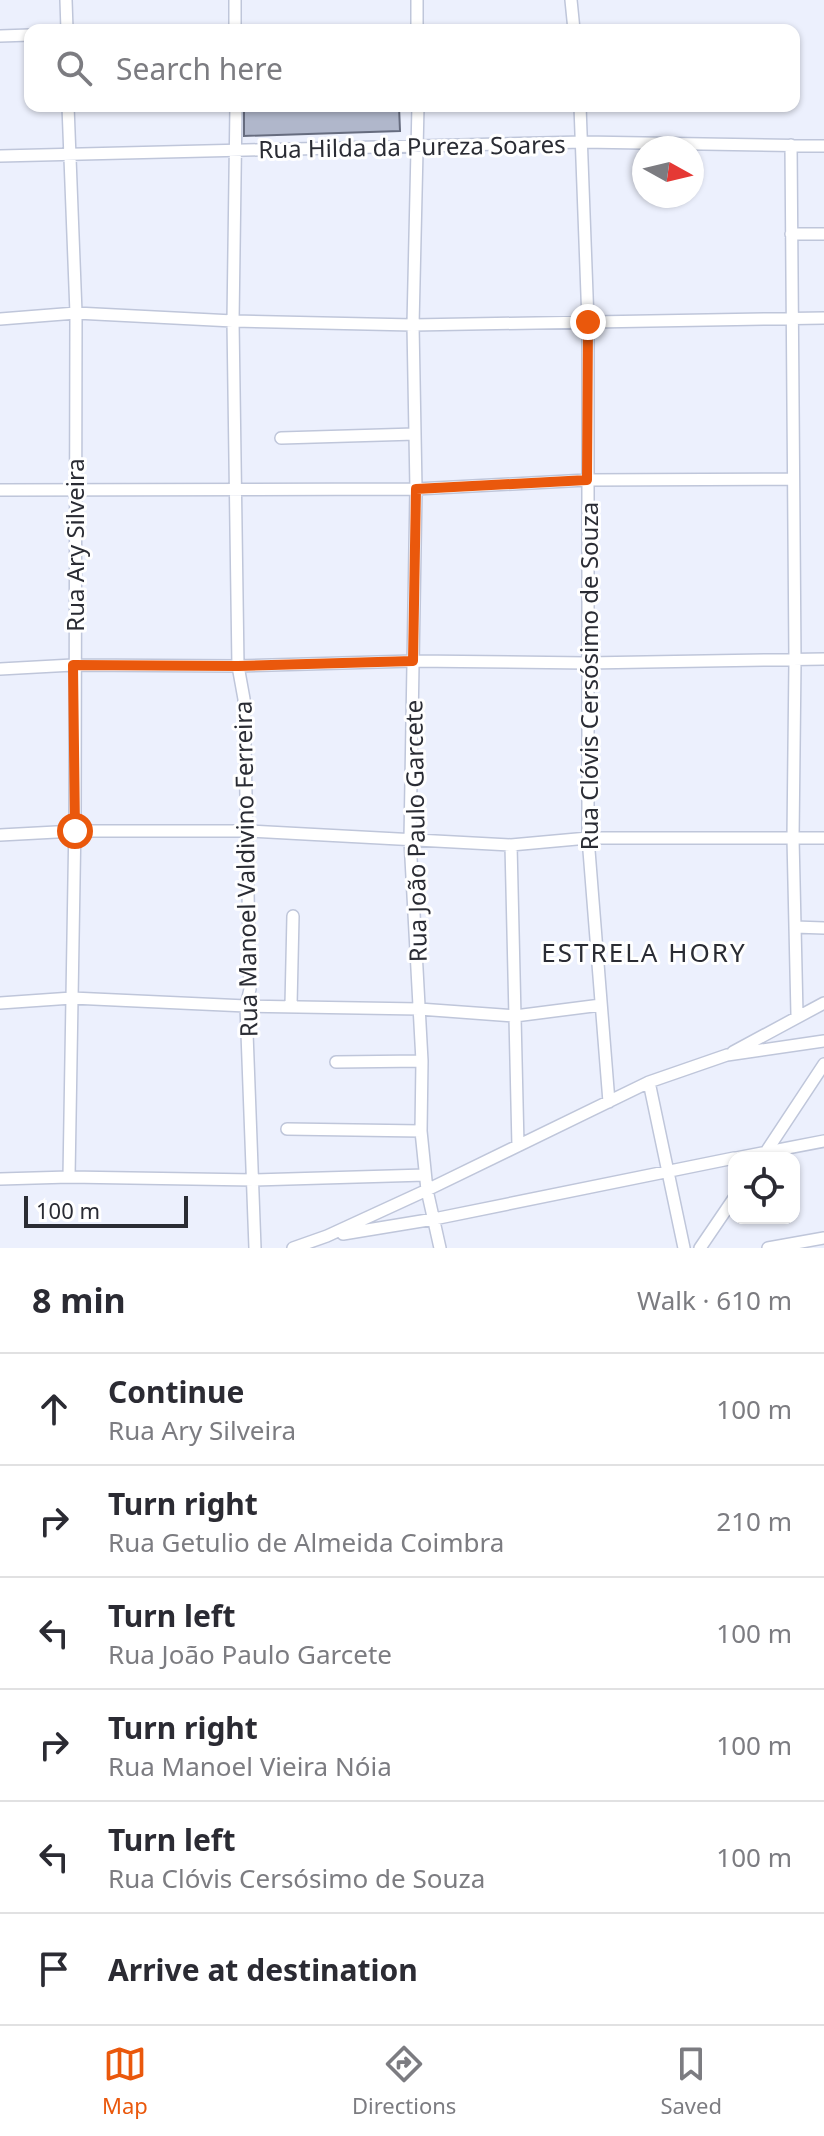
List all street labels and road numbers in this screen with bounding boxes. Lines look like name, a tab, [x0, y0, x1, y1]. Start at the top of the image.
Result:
street label: Rua Hilda da Pureza Soares	[258, 127, 566, 165]
street label: Rua Ary Silveira	[58, 458, 91, 632]
street label: Rua Clóvis Cersósimo de Souza	[572, 502, 605, 850]
street label: Rua Manoel Valdivino Ferreira	[226, 700, 264, 1038]
street label: Rua João Paulo Garcete	[396, 700, 434, 962]

